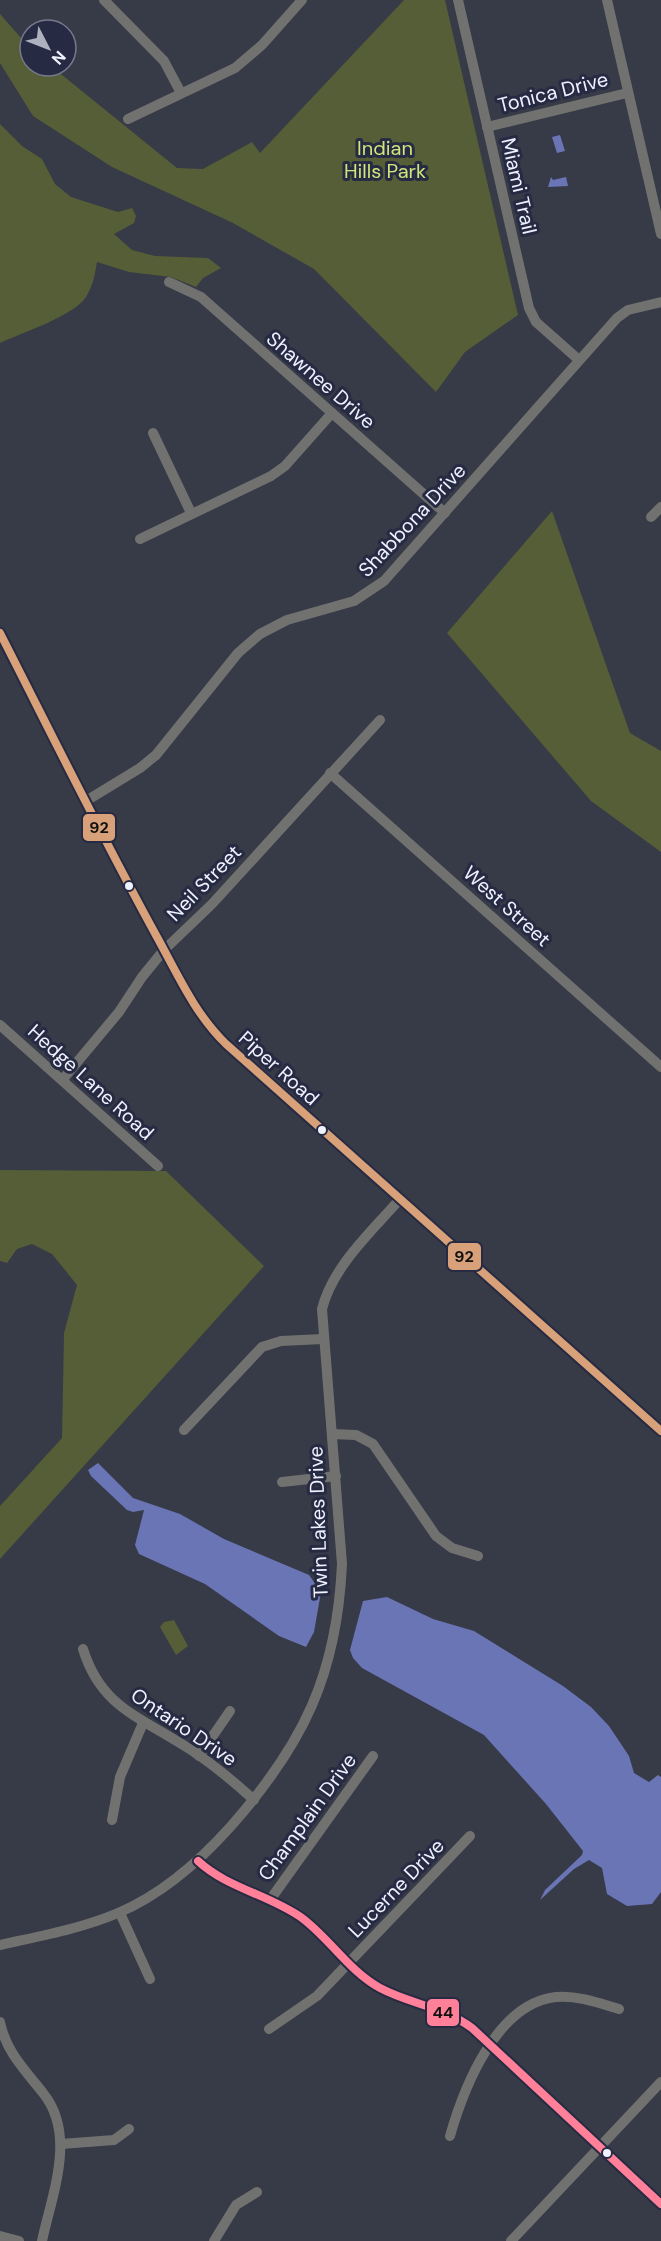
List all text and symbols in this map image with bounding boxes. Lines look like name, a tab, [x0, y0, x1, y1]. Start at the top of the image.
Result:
north arrow	[18, 18, 78, 78]
text: N	[47, 46, 70, 69]
street label: Tonica Drive	[495, 66, 611, 118]
park label: Indian Hills Park	[344, 135, 426, 184]
street label: Miami Trail	[495, 135, 543, 237]
street label: Shawnee Drive	[261, 326, 381, 434]
street label: Shabbona Drive	[353, 458, 471, 582]
line badge: 92	[82, 813, 116, 842]
text: 92	[89, 817, 109, 838]
street label: Neil Street	[161, 839, 247, 927]
street label: West Street	[458, 860, 556, 952]
unlabelled marker	[123, 880, 135, 892]
street label: Hedge Lane Road	[22, 1018, 160, 1146]
street label: Piper Road	[233, 1025, 325, 1111]
unlabelled marker	[316, 1124, 328, 1136]
line badge: 92	[447, 1242, 482, 1271]
text: 92	[454, 1246, 474, 1267]
street label: Twin Lakes Drive	[302, 1446, 334, 1598]
street label: Ontario Drive	[126, 1682, 242, 1772]
street label: Champlain Drive	[252, 1748, 362, 1886]
street label: Lucerne Drive	[342, 1833, 450, 1943]
line badge: 44	[426, 1998, 460, 2027]
text: 44	[433, 2002, 453, 2023]
unlabelled marker	[601, 2147, 613, 2159]

